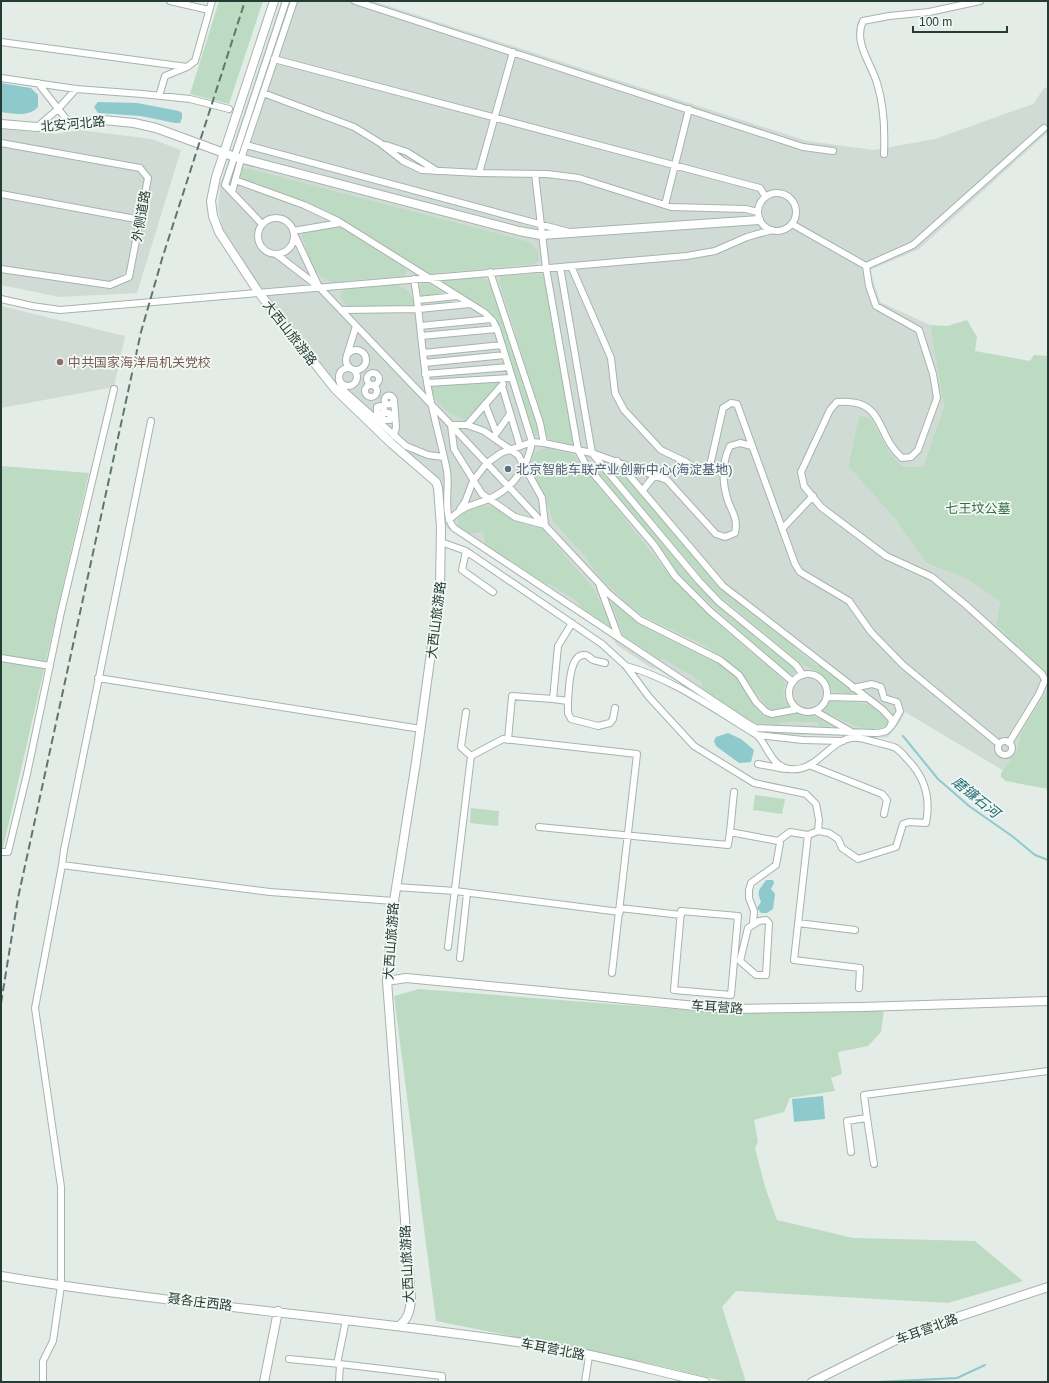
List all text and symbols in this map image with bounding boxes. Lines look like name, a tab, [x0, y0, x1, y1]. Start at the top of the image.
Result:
scale bar	[913, 8, 1007, 34]
text: 100 m	[919, 15, 952, 29]
street label: 北安河北路	[40, 114, 106, 134]
street label: 外侧道路	[129, 189, 153, 243]
street label: 大西山旅游路	[260, 298, 320, 368]
place label: 中共国家海洋局机关党校	[68, 355, 211, 370]
marker: 中共国家海洋局机关党校	[55, 357, 65, 367]
place label: 北京智能车联产业创新中心(海淀基地)	[516, 462, 733, 477]
marker: 北京智能车联产业创新中心(海淀基地)	[503, 464, 513, 474]
park label: 七王坟公墓	[945, 501, 1011, 516]
street label: 大西山旅游路	[424, 580, 448, 660]
water label: 磨镰石河	[949, 773, 1005, 823]
street label: 大西山旅游路	[381, 902, 401, 980]
street label: 车耳营路	[691, 998, 743, 1016]
street label: 大西山旅游路	[397, 1225, 417, 1303]
street label: 聂各庄西路	[167, 1291, 233, 1313]
street label: 车耳营北路	[894, 1311, 960, 1347]
street label: 车耳营北路	[520, 1335, 586, 1363]

